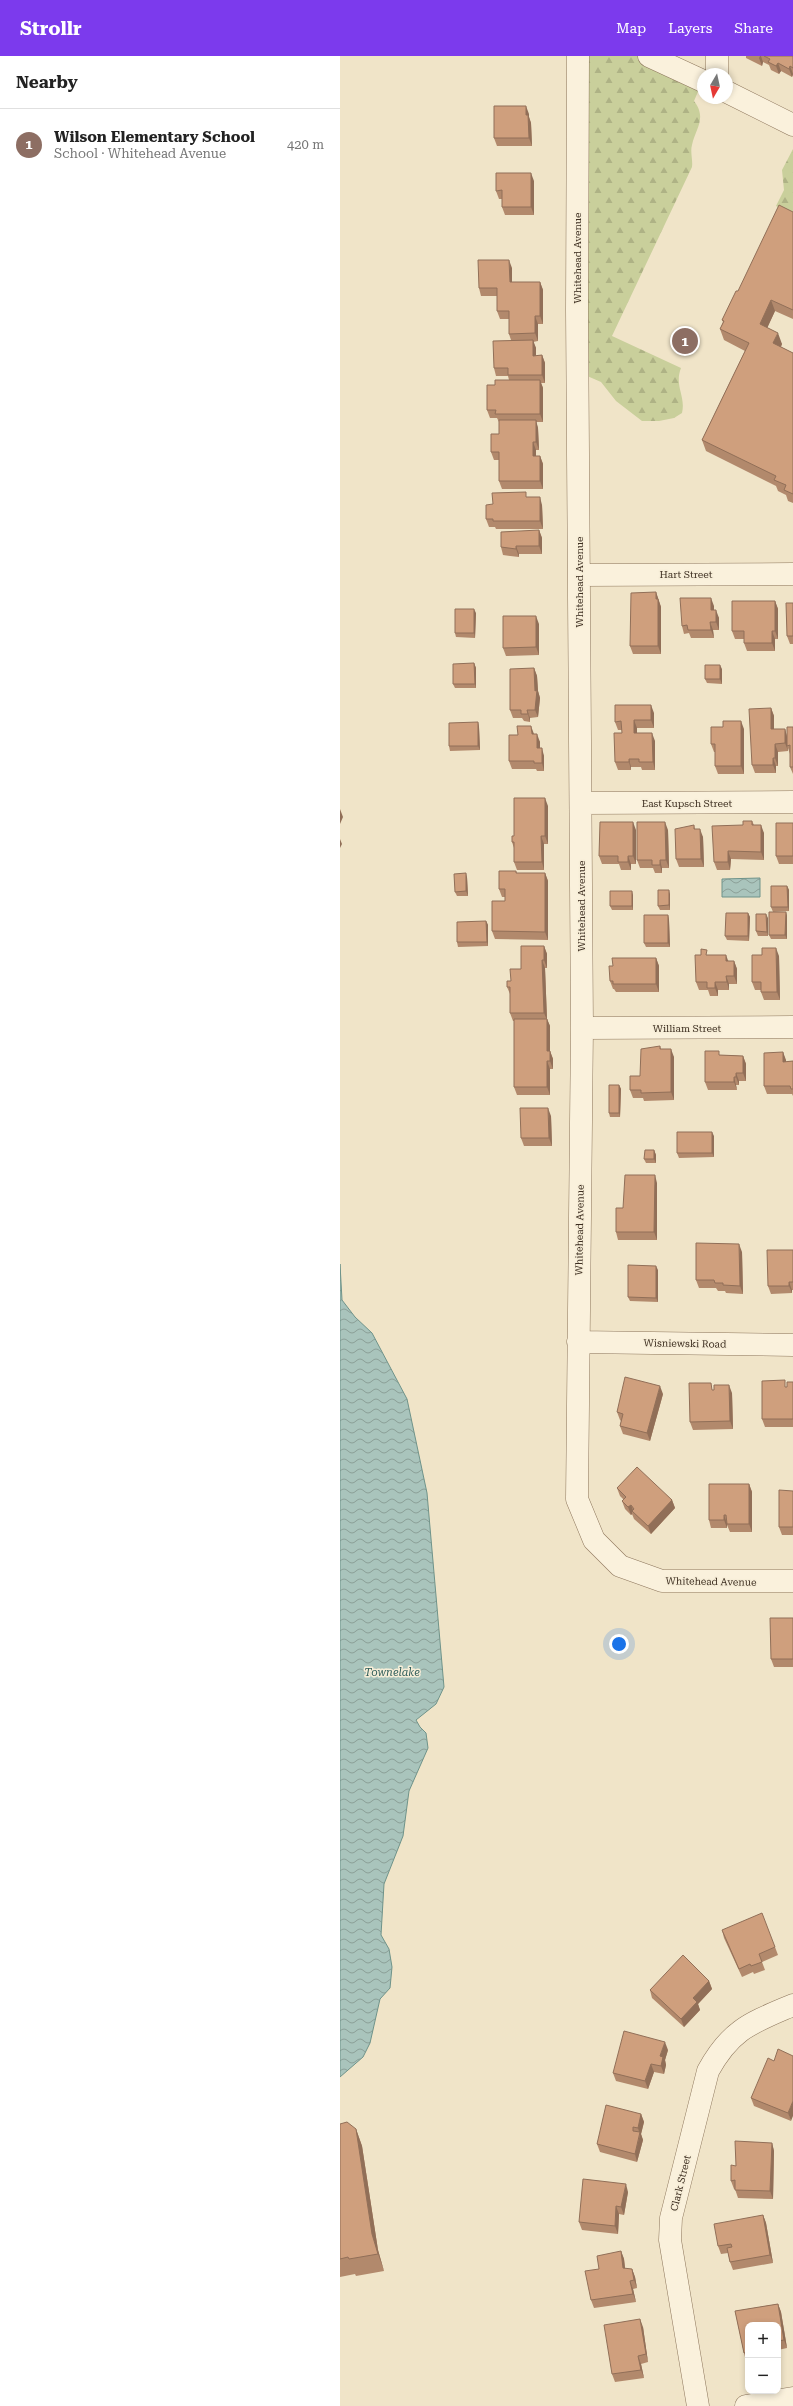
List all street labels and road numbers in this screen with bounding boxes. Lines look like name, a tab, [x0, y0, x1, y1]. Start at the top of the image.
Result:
street label: Whitehead Avenue	[572, 212, 583, 303]
street label: Whitehead Avenue	[574, 536, 585, 627]
street label: Hart Street	[660, 569, 713, 580]
street label: East Kupsch Street	[642, 798, 733, 809]
street label: Whitehead Avenue	[576, 860, 587, 951]
street label: William Street	[653, 1023, 721, 1034]
street label: Whitehead Avenue	[573, 1184, 586, 1276]
street label: Wisniewski Road	[644, 1337, 727, 1350]
street label: Whitehead Avenue	[665, 1575, 757, 1588]
street label: Clark Street	[668, 2154, 693, 2212]

